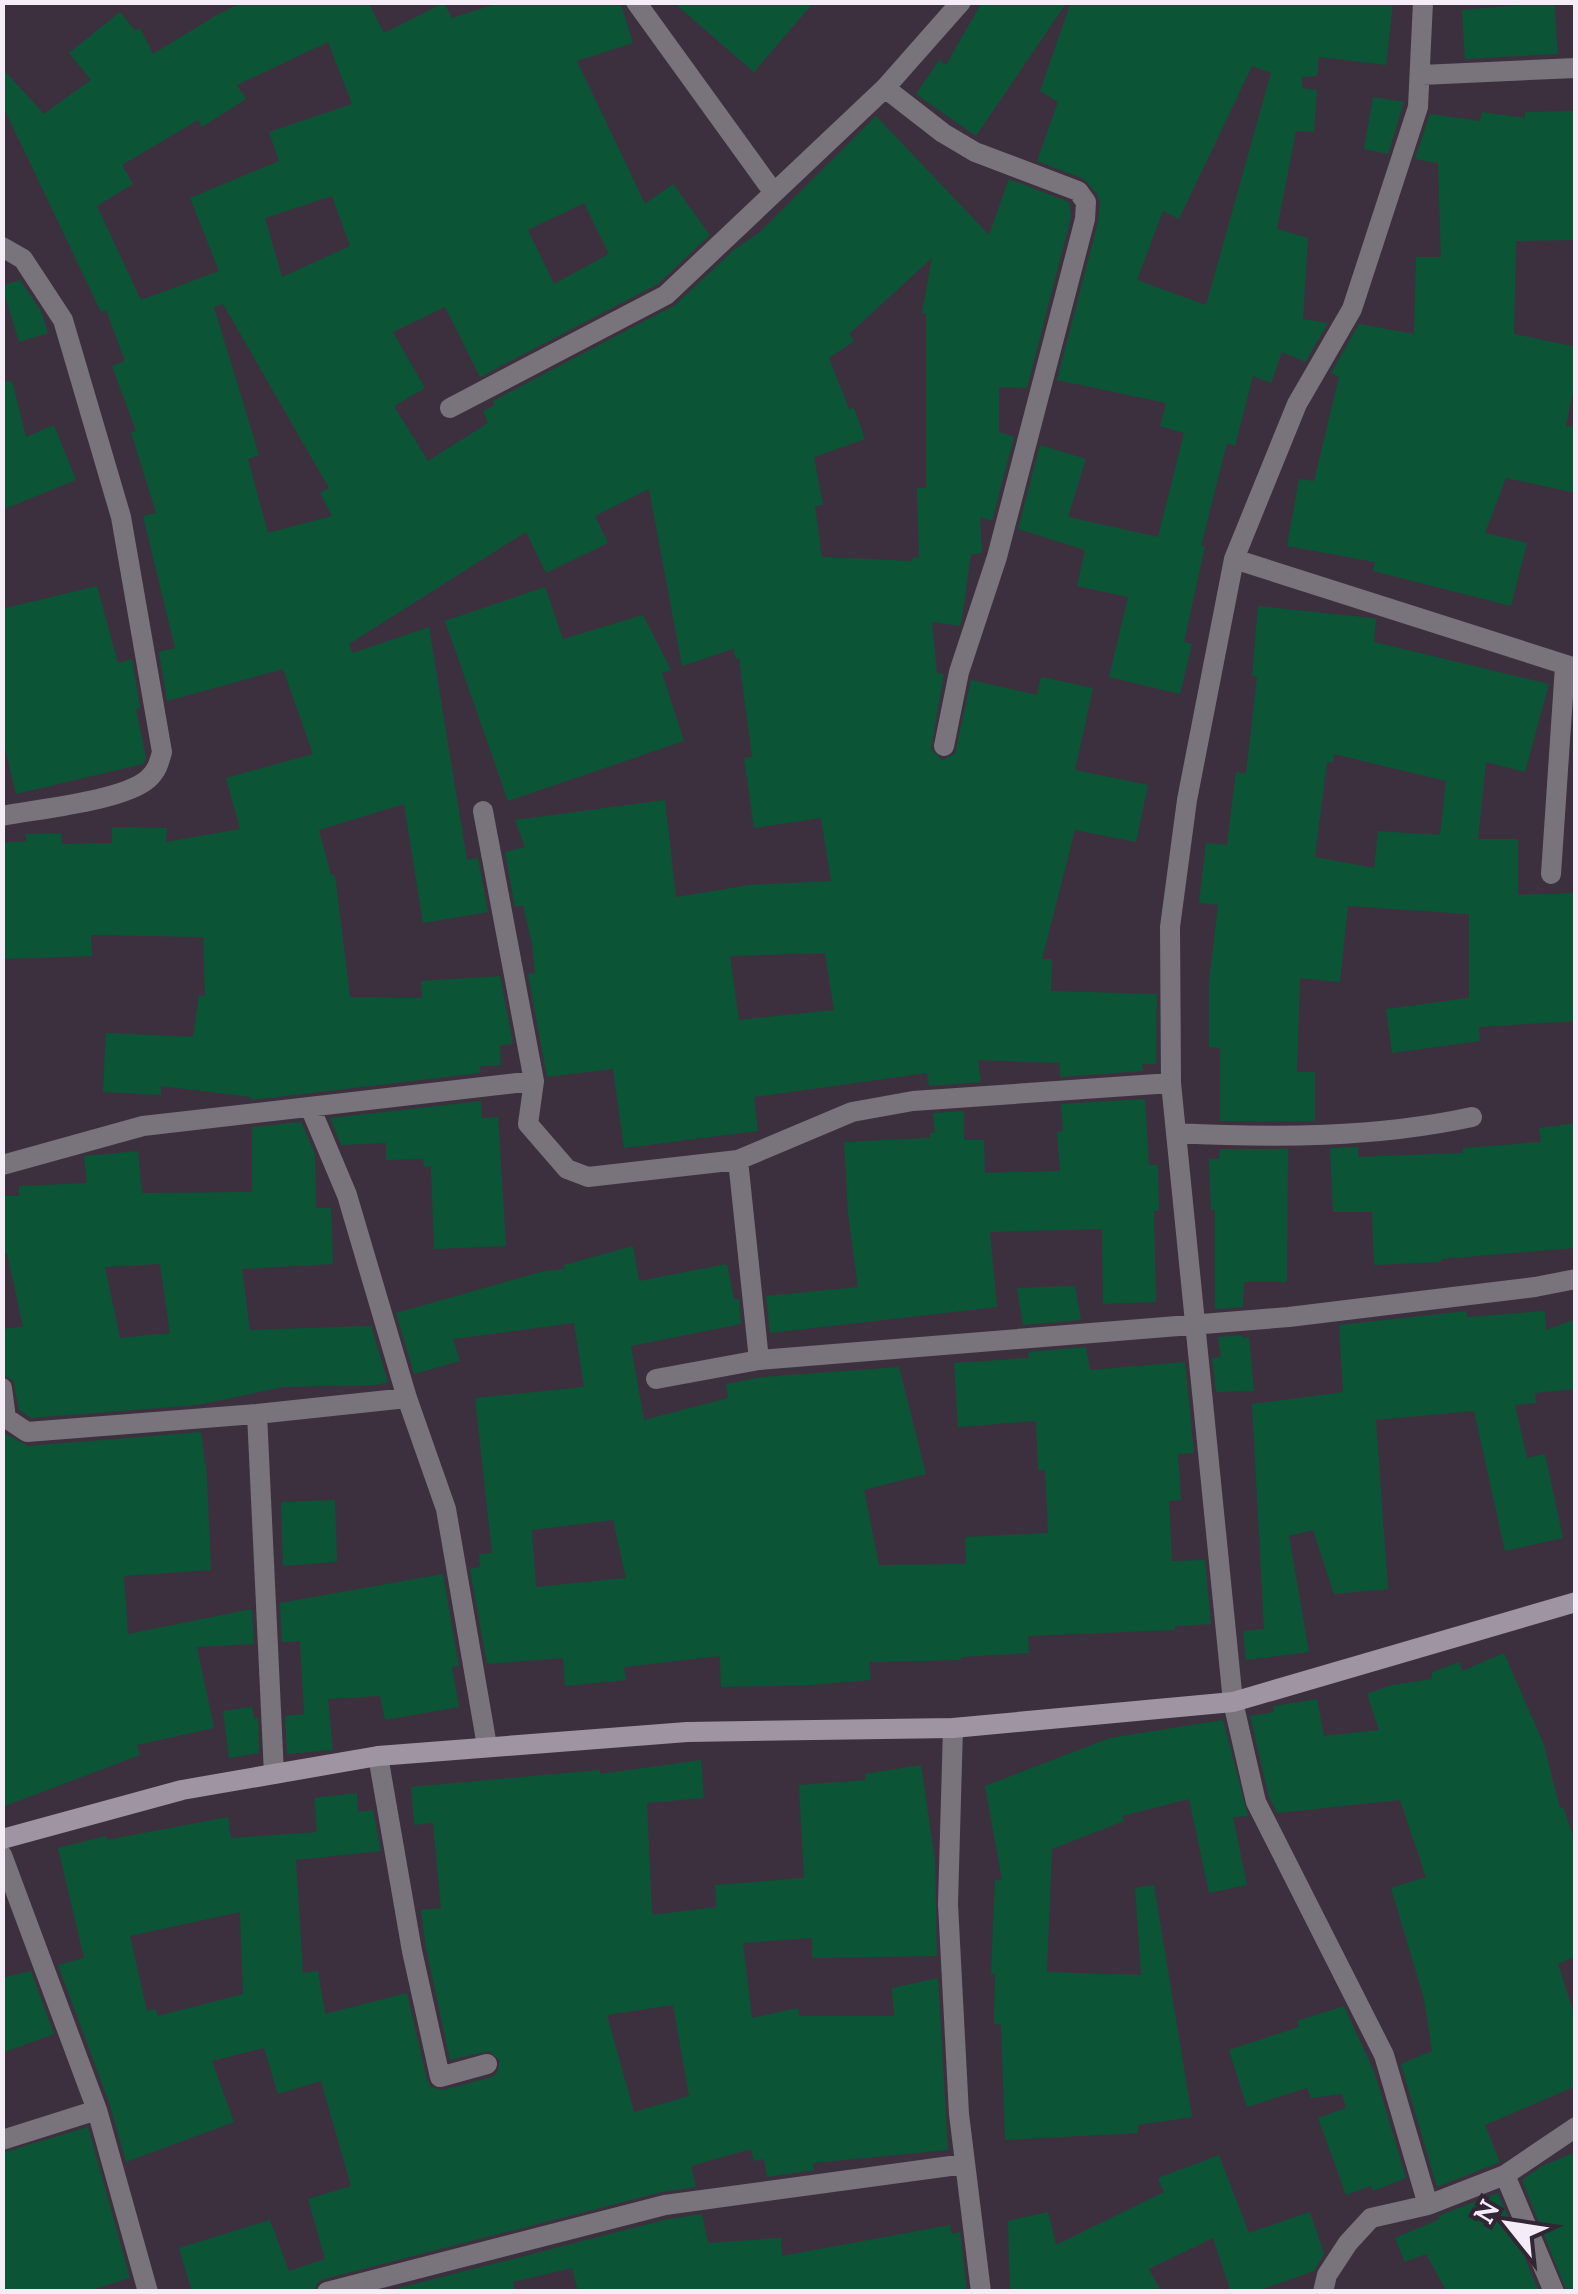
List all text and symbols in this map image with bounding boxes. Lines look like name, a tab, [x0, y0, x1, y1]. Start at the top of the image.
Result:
north arrow	[1458, 2174, 1558, 2274]
text: N	[1465, 2193, 1507, 2230]

